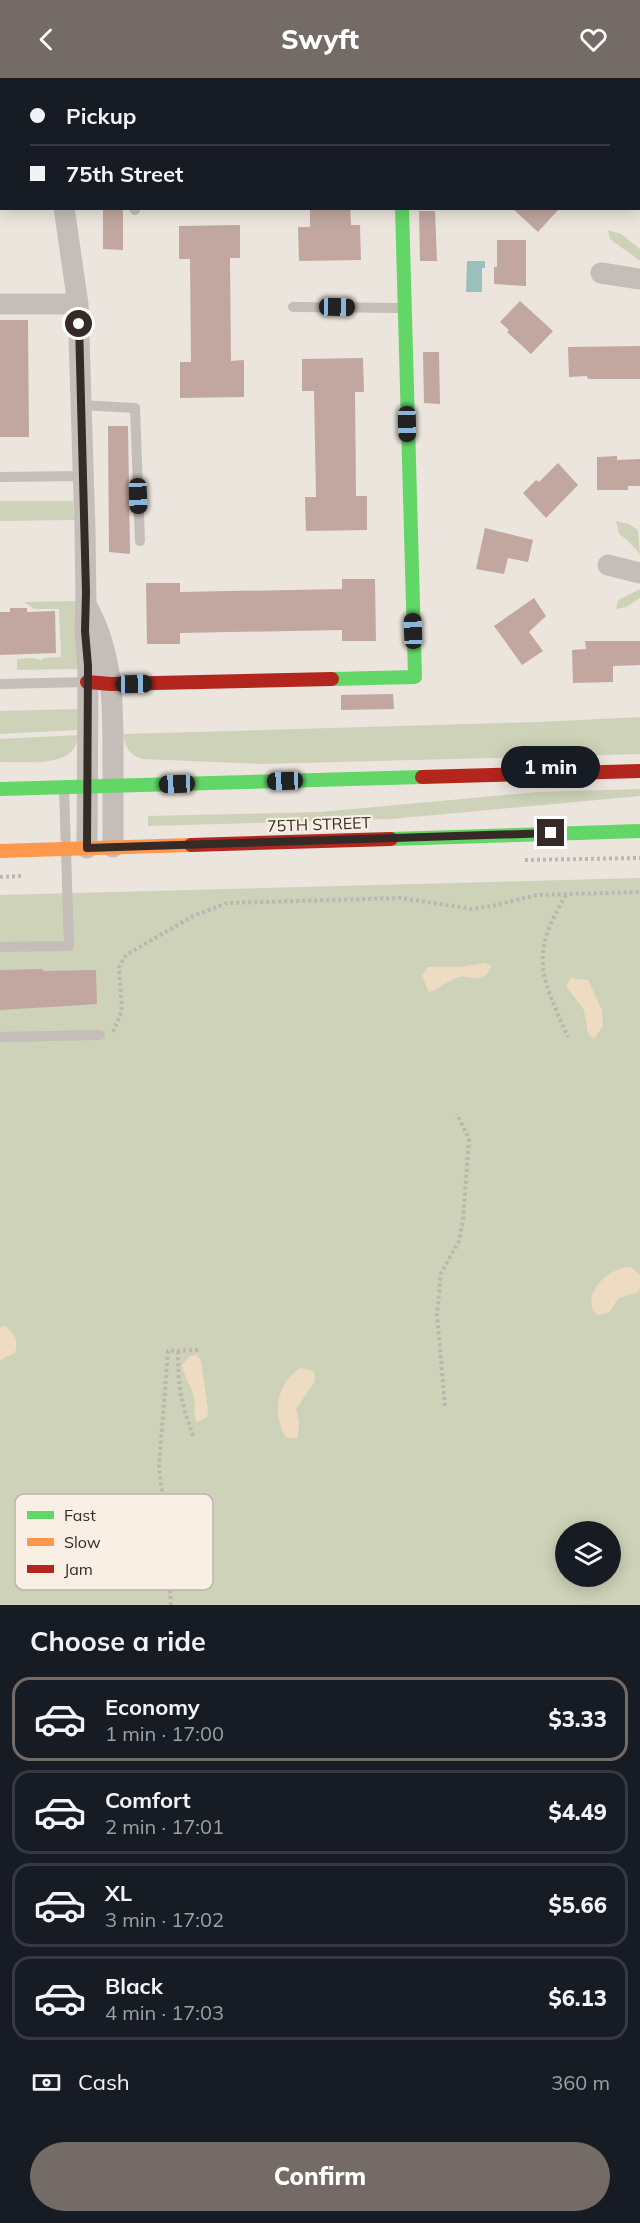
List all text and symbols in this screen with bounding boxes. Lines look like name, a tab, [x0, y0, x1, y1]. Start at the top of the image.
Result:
text: Swyft	[281, 22, 359, 56]
icon: back	[30, 23, 63, 56]
icon: heart	[577, 23, 610, 56]
text: Pickup	[66, 102, 136, 130]
text: 75th Street	[66, 160, 183, 188]
car	[319, 298, 355, 316]
route start	[65, 310, 92, 337]
car	[398, 406, 416, 442]
car	[128, 478, 148, 514]
car	[403, 613, 423, 649]
car	[116, 675, 152, 693]
callout: 1 min	[502, 746, 600, 788]
text: 1 min	[524, 754, 577, 779]
car	[267, 771, 303, 791]
car	[159, 774, 195, 794]
street label: 75TH STREET	[267, 812, 372, 836]
route end	[537, 819, 564, 846]
legend	[15, 1494, 213, 1590]
text: Fast	[64, 1505, 96, 1525]
map controls	[555, 1521, 621, 1587]
button: layers	[555, 1521, 621, 1587]
text: Slow	[64, 1532, 101, 1552]
text: Jam	[64, 1559, 93, 1579]
text: Choose a ride	[30, 1624, 206, 1658]
icon: car	[33, 1692, 87, 1746]
text: Economy	[105, 1693, 200, 1721]
text: $3.33	[548, 1705, 607, 1733]
text: 1 min · 17:00	[105, 1721, 224, 1746]
icon: car	[33, 1785, 87, 1839]
text: Comfort	[105, 1786, 191, 1814]
text: $4.49	[548, 1798, 607, 1826]
text: 2 min · 17:01	[105, 1814, 224, 1839]
icon: car	[33, 1878, 87, 1932]
text: XL	[105, 1879, 132, 1907]
text: $5.66	[548, 1891, 607, 1919]
text: 3 min · 17:02	[105, 1907, 224, 1932]
icon: car	[33, 1971, 87, 2025]
text: Black	[105, 1972, 163, 2000]
text: $6.13	[548, 1984, 607, 2012]
text: 4 min · 17:03	[105, 2000, 224, 2025]
icon: cash	[30, 2066, 63, 2099]
text: Cash	[78, 2068, 130, 2096]
text: 360 m	[551, 2070, 610, 2095]
button: Confirm	[30, 2142, 610, 2211]

